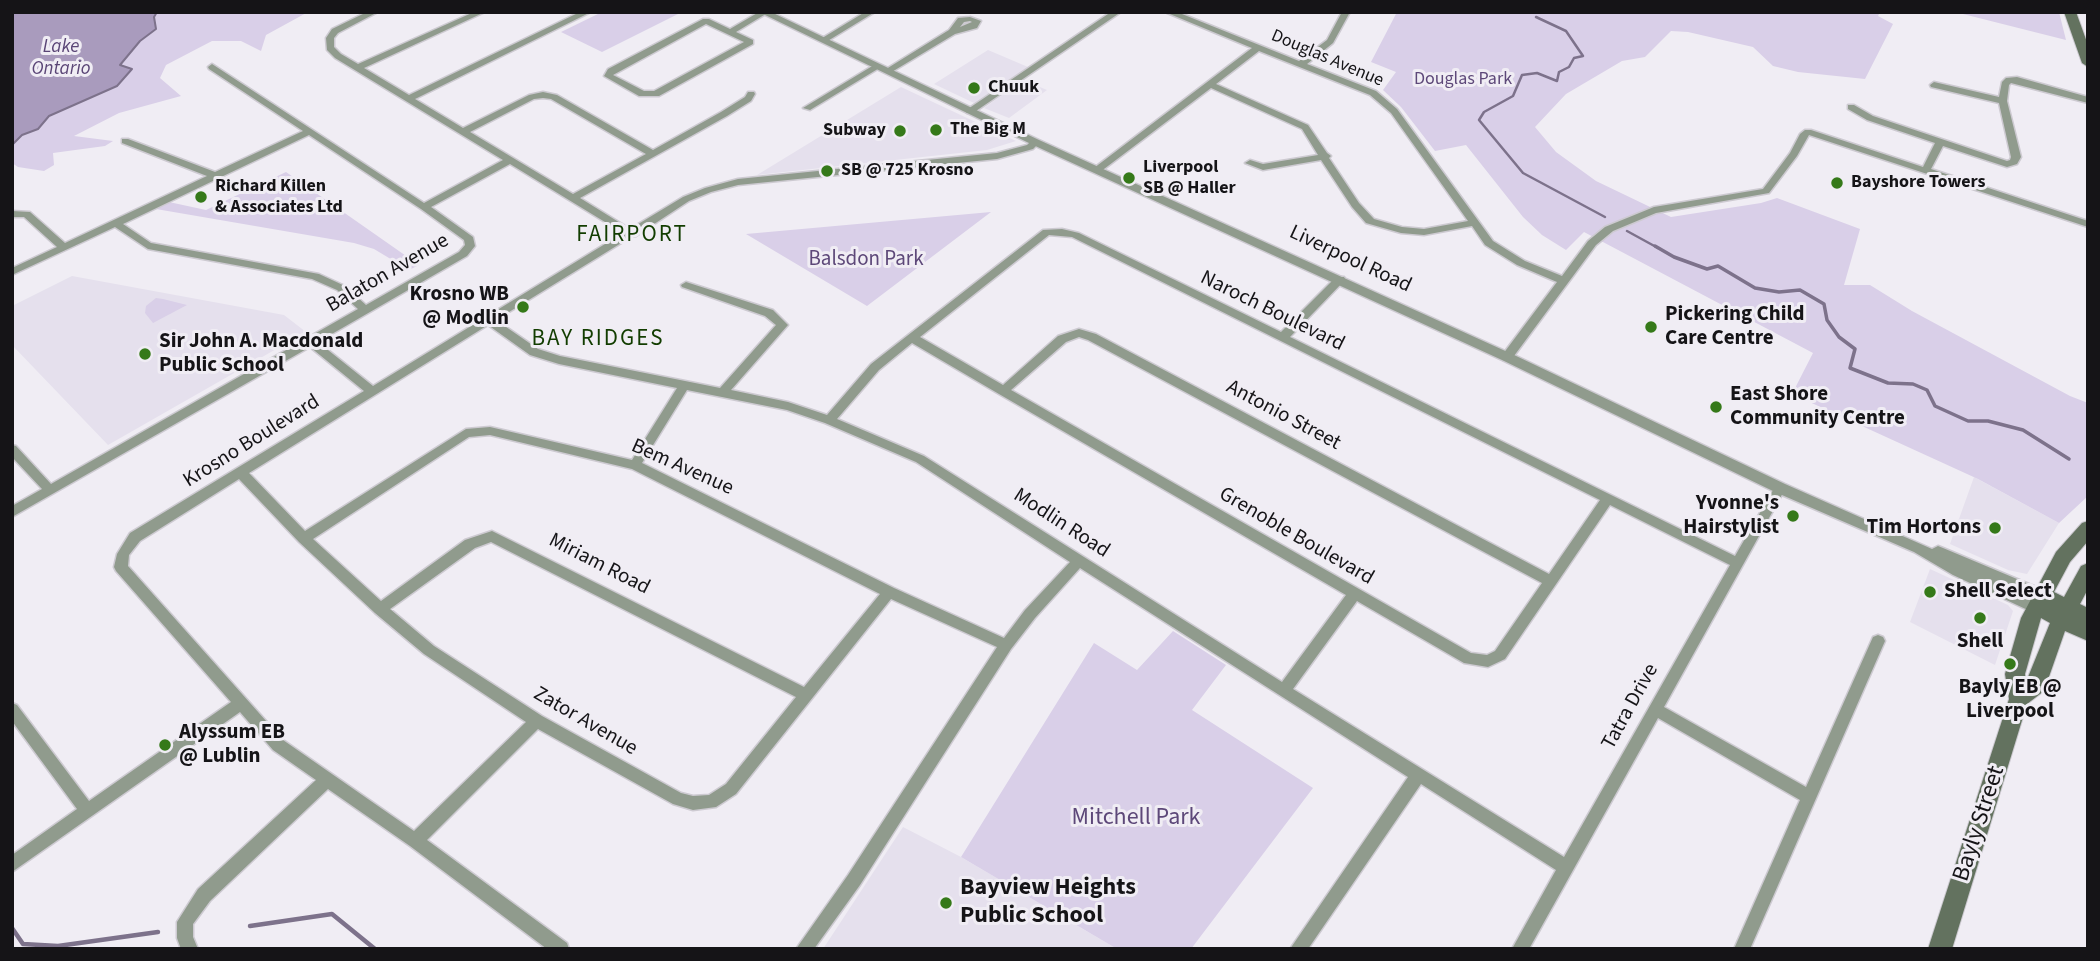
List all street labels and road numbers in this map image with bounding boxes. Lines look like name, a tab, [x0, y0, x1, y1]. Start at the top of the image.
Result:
street label: Douglas Avenue	[1268, 26, 1386, 92]
street label: Liverpool Road	[1285, 221, 1415, 299]
street label: Balaton Avenue	[322, 229, 454, 319]
street label: Naroch Boulevard	[1196, 266, 1348, 358]
street label: Antonio Street	[1221, 375, 1345, 457]
street label: Krosno Boulevard	[179, 390, 325, 494]
street label: Bem Avenue	[627, 434, 737, 502]
street label: Grenoble Boulevard	[1214, 482, 1378, 592]
street label: Modlin Road	[1008, 484, 1114, 564]
street label: Miriam Road	[544, 529, 654, 601]
street label: Tatra Drive	[1597, 660, 1665, 754]
street label: Zator Avenue	[529, 682, 641, 762]
street label: Bayly Street	[1948, 763, 2012, 885]

